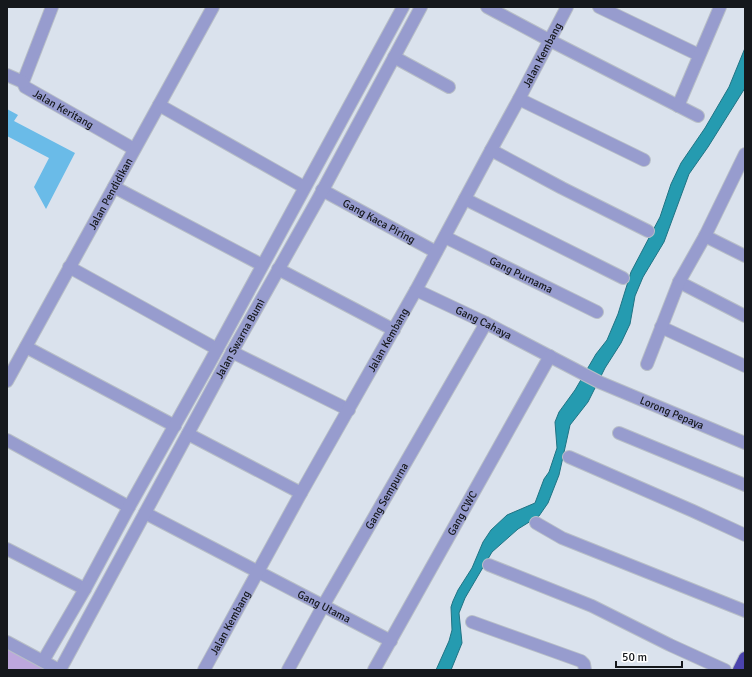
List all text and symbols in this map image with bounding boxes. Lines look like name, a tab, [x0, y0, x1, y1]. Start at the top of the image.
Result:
street label: Jalan Kembang	[520, 20, 565, 90]
street label: Jalan Keritang	[30, 87, 96, 132]
street label: Jalan Pendidikan	[86, 156, 136, 232]
street label: Gang Kaca Piring	[340, 197, 417, 247]
street label: Gang Purnama	[487, 254, 555, 296]
street label: Jalan Swarna Bumi	[213, 297, 268, 381]
street label: Gang Cahaya	[453, 304, 514, 342]
street label: Jalan Kembang	[365, 306, 412, 374]
street label: Lorong Pepaya	[638, 394, 706, 432]
street label: Gang Sempurna	[363, 460, 411, 532]
street label: Gang CWC	[445, 488, 480, 538]
street label: Jalan Kembang	[208, 588, 253, 657]
street label: Gang Utama	[295, 588, 353, 626]
scale bar	[616, 643, 682, 669]
text: 50 m	[622, 650, 647, 665]

